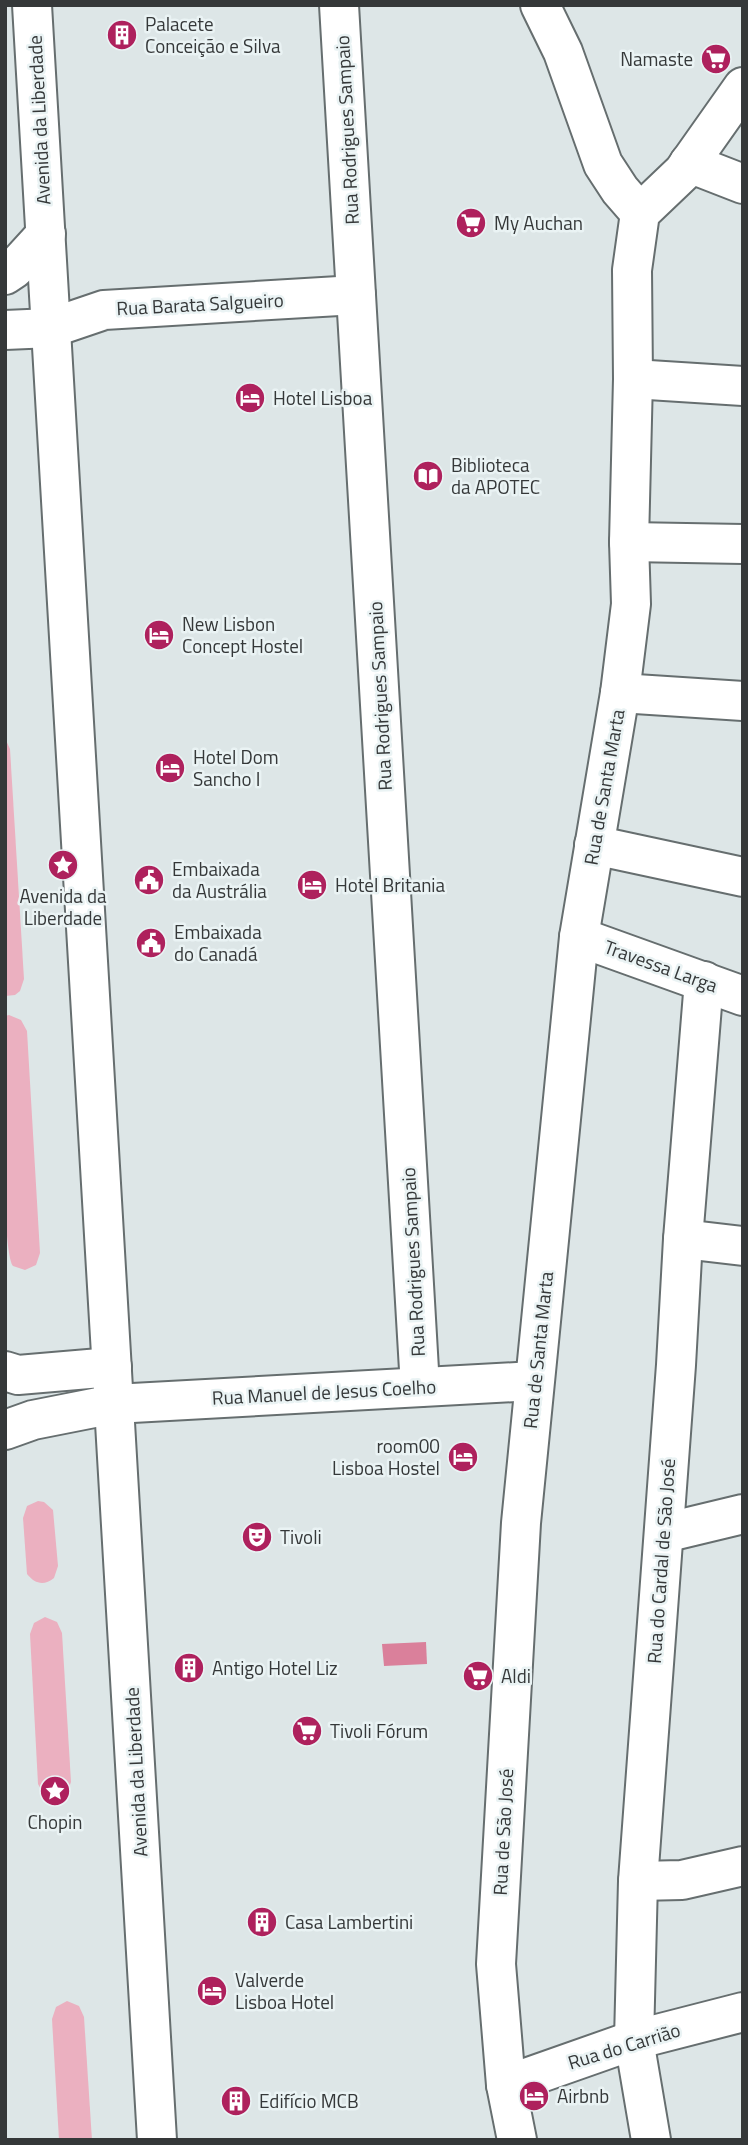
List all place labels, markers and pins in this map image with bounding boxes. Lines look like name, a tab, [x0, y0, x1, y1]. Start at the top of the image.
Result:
place label: Palacete Conceição e Silva	[145, 9, 281, 60]
building icon: Palacete Conceição e Silva	[105, 18, 139, 52]
supermarket icon: Namaste	[699, 42, 733, 76]
place label: Namaste	[620, 44, 693, 73]
supermarket icon: My Auchan	[454, 206, 488, 240]
place label: My Auchan	[494, 208, 583, 237]
hotel icon: Hotel Lisboa	[233, 381, 267, 415]
place label: Hotel Lisboa	[273, 383, 373, 412]
place label: Biblioteca da APOTEC	[451, 450, 540, 501]
library icon: Biblioteca da APOTEC	[411, 459, 445, 493]
place label: New Lisbon Concept Hostel	[182, 609, 303, 660]
hotel icon: New Lisbon Concept Hostel	[142, 618, 176, 652]
place label: Hotel Dom Sancho I	[193, 742, 279, 793]
hotel icon: Hotel Dom Sancho I	[153, 751, 187, 785]
place icon: Avenida da Liberdade	[46, 848, 80, 882]
place label: Embaixada da Austrália	[172, 854, 267, 905]
public building icon: Embaixada da Austrália	[132, 863, 166, 897]
hotel icon: Hotel Britania	[295, 868, 329, 902]
place label: Hotel Britania	[335, 870, 446, 899]
place label: Avenida da Liberdade	[19, 881, 107, 932]
place label: Embaixada do Canadá	[174, 917, 262, 968]
public building icon: Embaixada do Canadá	[134, 926, 168, 960]
place label: room00 Lisboa Hostel	[332, 1431, 440, 1482]
hotel icon: room00 Lisboa Hostel	[446, 1440, 480, 1474]
theatre icon: Tivoli	[240, 1520, 274, 1554]
place label: Tivoli	[280, 1522, 322, 1551]
building icon: Antigo Hotel Liz	[172, 1651, 206, 1685]
place label: Antigo Hotel Liz	[212, 1653, 338, 1682]
supermarket icon: Aldi	[461, 1659, 495, 1693]
place label: Aldi	[501, 1661, 531, 1690]
supermarket icon: Tivoli Fórum	[290, 1714, 324, 1748]
place label: Tivoli Fórum	[330, 1716, 428, 1745]
place icon: Chopin	[38, 1774, 72, 1808]
place label: Chopin	[28, 1807, 82, 1836]
building icon: Casa Lambertini	[245, 1905, 279, 1939]
place label: Casa Lambertini	[285, 1907, 413, 1936]
place label: Valverde Lisboa Hotel	[235, 1965, 334, 2016]
hotel icon: Valverde Lisboa Hotel	[195, 1974, 229, 2008]
hotel icon: Airbnb	[517, 2079, 551, 2113]
place label: Airbnb	[557, 2081, 609, 2110]
building icon: Edifício MCB	[219, 2084, 253, 2118]
place label: Edifício MCB	[259, 2086, 359, 2115]

